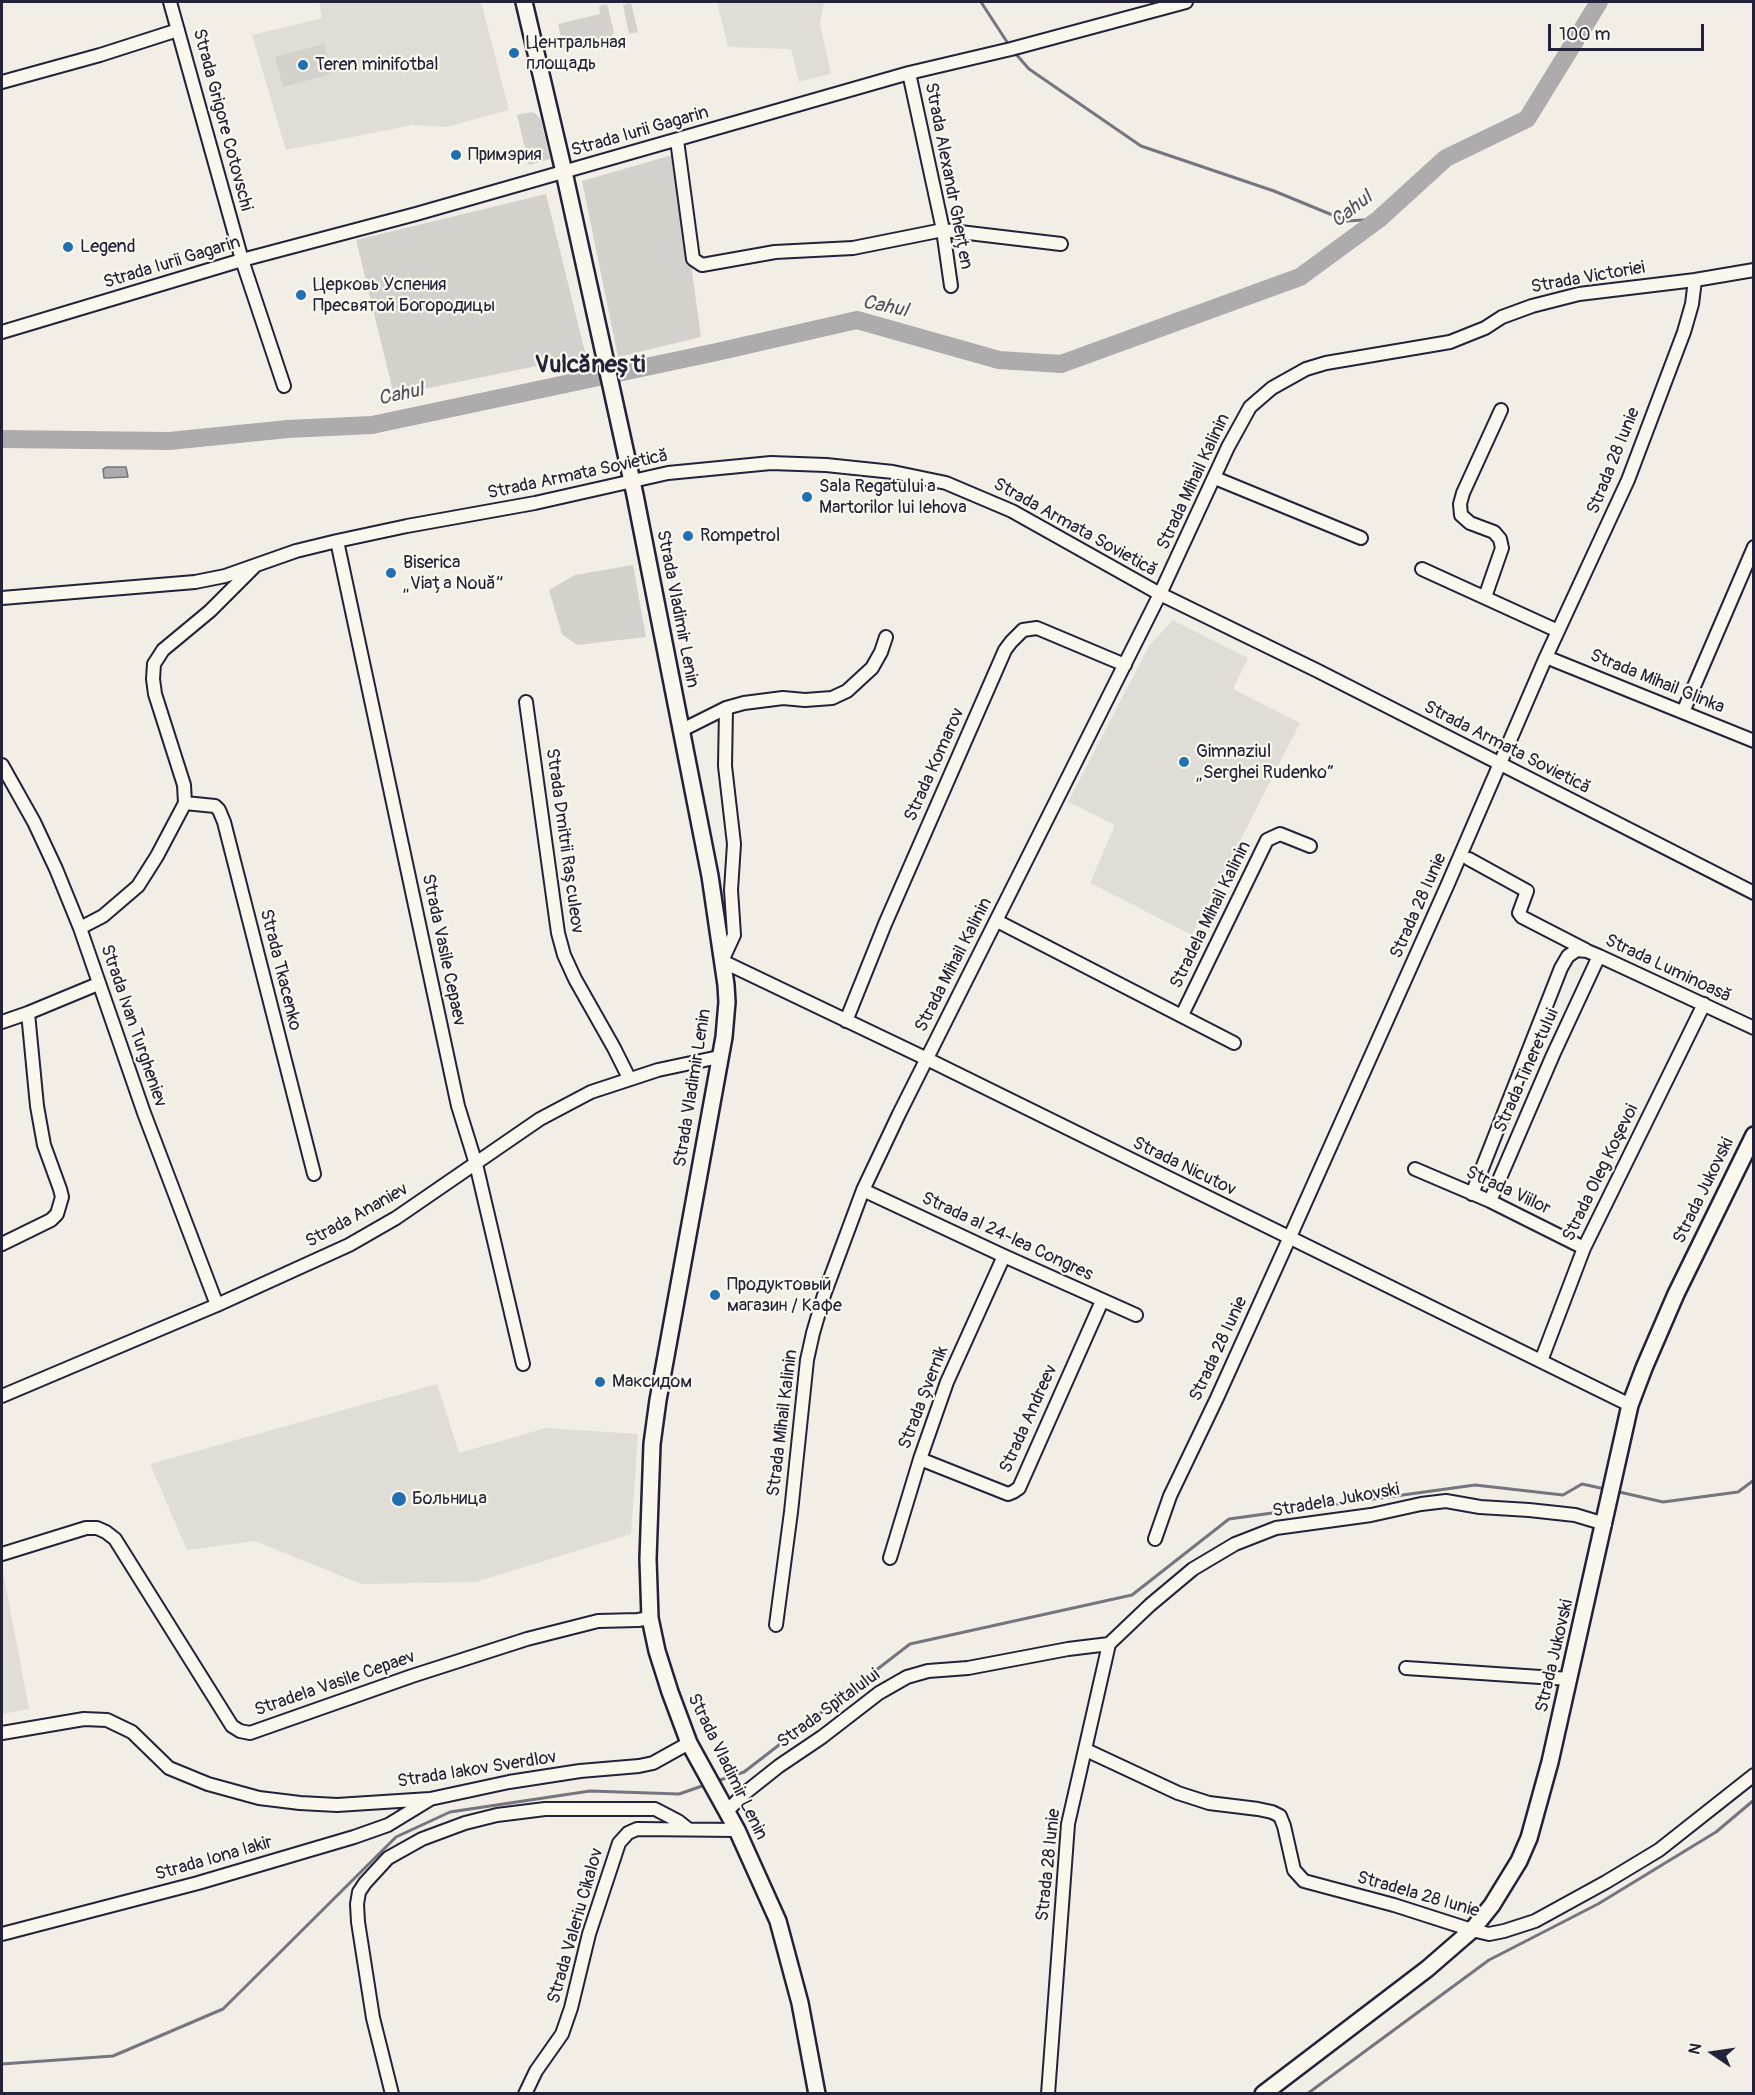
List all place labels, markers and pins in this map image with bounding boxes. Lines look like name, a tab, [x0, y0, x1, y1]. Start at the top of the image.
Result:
place label: Центральная площадь	[526, 32, 626, 74]
marker: Центральная площадь	[507, 46, 521, 60]
place label: Teren minifotbal	[315, 54, 438, 76]
marker: Teren minifotbal	[296, 58, 310, 72]
place label: Примэрия	[468, 144, 542, 166]
marker: Примэрия	[449, 148, 463, 162]
place label: Legend	[80, 236, 136, 258]
marker: Legend	[61, 240, 75, 254]
place label: Церковь Успения Пресвятой Богородицы	[313, 274, 495, 316]
marker: Церковь Успения Пресвятой Богородицы	[294, 288, 308, 302]
place label: Sala Regatului a Martorilor lui Iehova	[819, 476, 967, 518]
marker: Sala Regatului a Martorilor lui Iehova	[800, 490, 814, 504]
place label: Rompetrol	[700, 525, 780, 547]
marker: Rompetrol	[681, 529, 695, 543]
place label: Biserica „Viața Nouă”	[403, 552, 503, 594]
marker: Biserica „Viața Nouă”	[384, 566, 398, 580]
place label: Gimnaziul „Serghei Rudenko“	[1196, 741, 1334, 783]
marker: Gimnaziul „Serghei Rudenko“	[1177, 755, 1191, 769]
place label: Продуктовый магазин / Кафе	[727, 1274, 842, 1316]
marker: Продуктовый магазин / Кафе	[708, 1288, 722, 1302]
place label: Максидом	[612, 1371, 692, 1393]
marker: Максидом	[593, 1375, 607, 1389]
place label: Больница	[412, 1488, 487, 1510]
marker: Больница	[390, 1490, 408, 1508]

